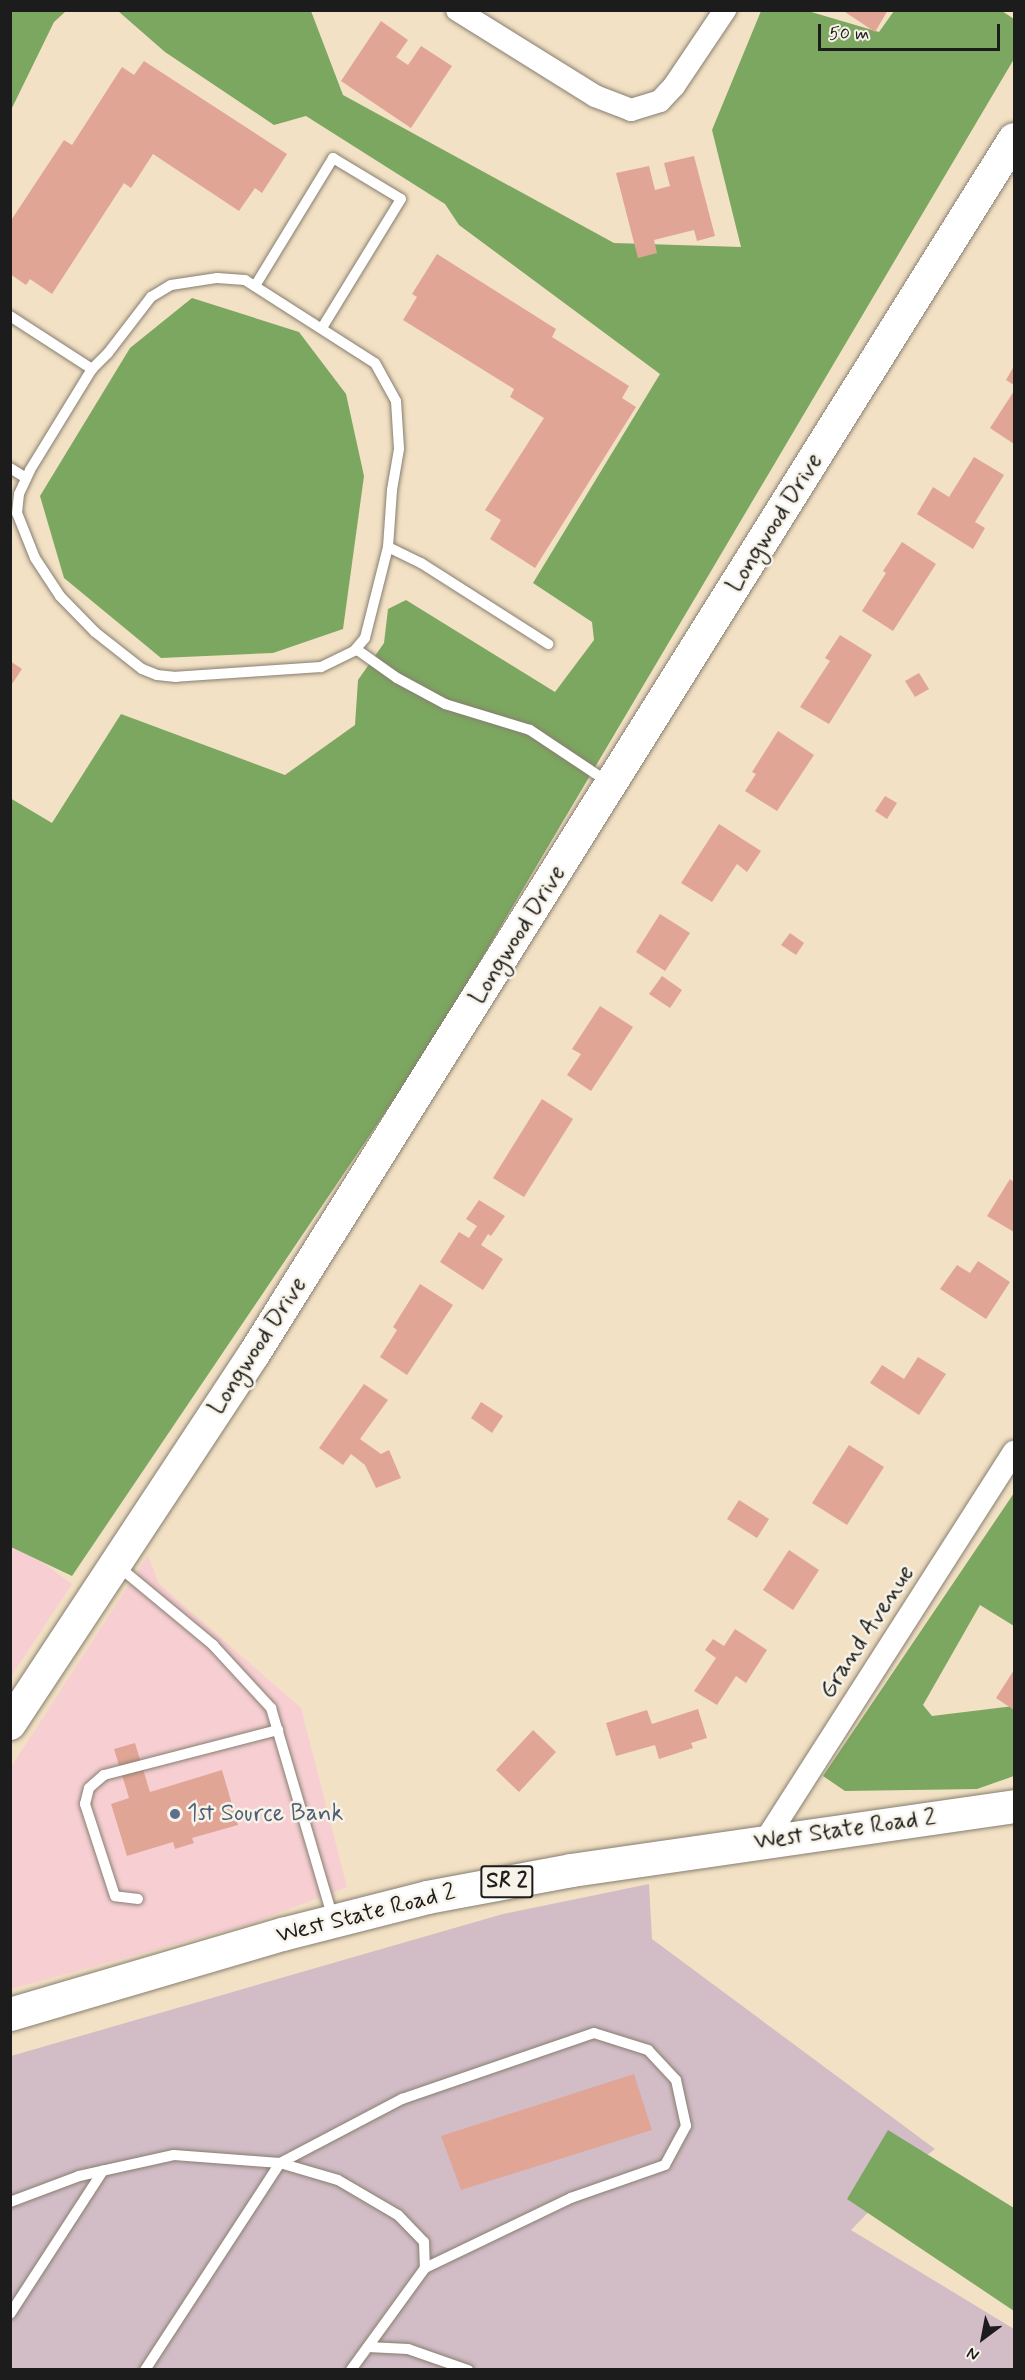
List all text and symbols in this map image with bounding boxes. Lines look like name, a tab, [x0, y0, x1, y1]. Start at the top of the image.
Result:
scale bar	[821, 12, 1002, 50]
text: 50 m	[829, 22, 869, 46]
street label: Longwood Drive	[721, 449, 829, 597]
street label: Longwood Drive	[464, 861, 572, 1009]
street label: Longwood Drive	[203, 1273, 313, 1419]
street label: Grand Avenue	[814, 1561, 920, 1703]
place label: 1st Source Bank	[187, 1800, 344, 1828]
street label: West State Road 2	[752, 1803, 938, 1857]
marker: 1st Source Bank	[168, 1807, 182, 1821]
road number: SR 2	[480, 1863, 534, 1901]
street label: West State Road 2	[273, 1878, 459, 1950]
north arrow	[953, 2308, 1013, 2368]
text: N	[963, 2342, 983, 2365]

